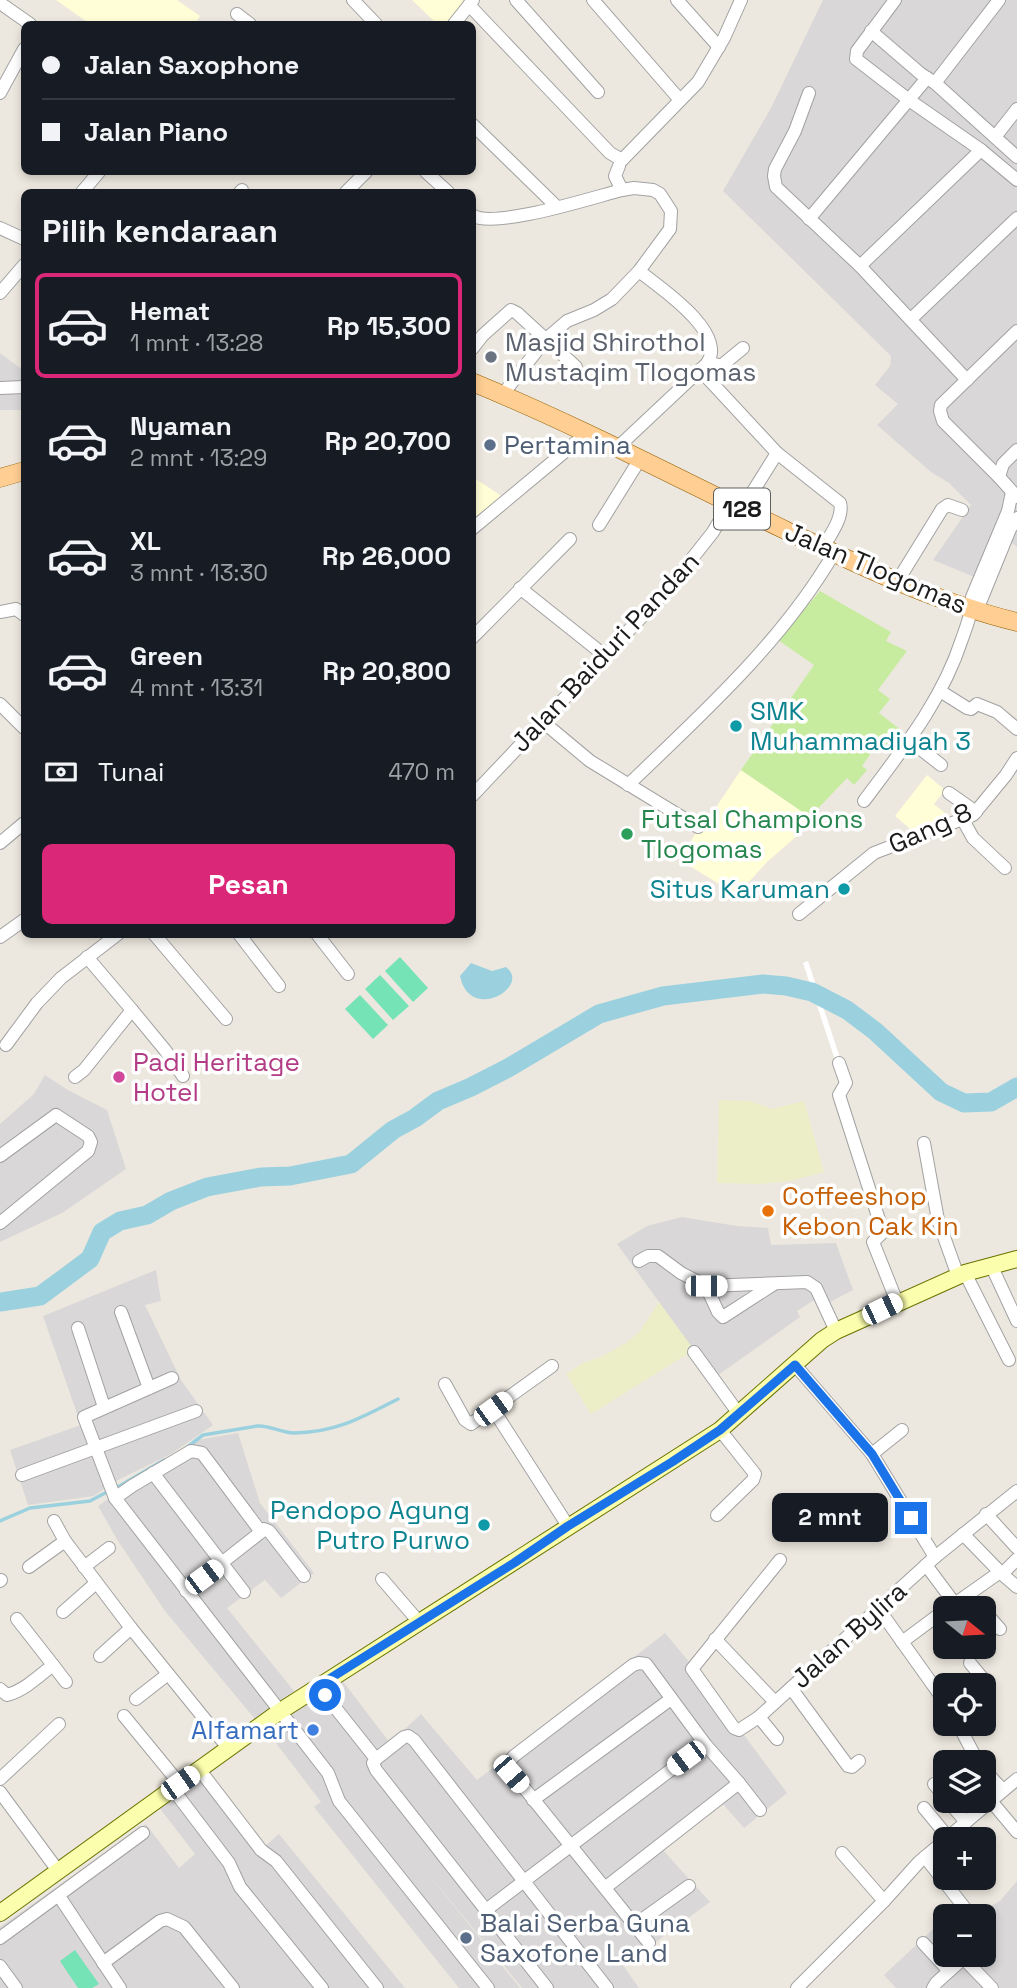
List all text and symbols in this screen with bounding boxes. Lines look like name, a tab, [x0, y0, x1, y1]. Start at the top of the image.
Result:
text: Jalan Saxophone	[84, 48, 299, 82]
text: Jalan Piano	[84, 115, 228, 149]
text: Pilih kendaraan	[42, 211, 278, 251]
icon: car	[46, 294, 109, 357]
text: Hemat	[130, 294, 210, 328]
text: Rp 15,300	[327, 309, 451, 343]
place label: Masjid Shirothol Mustaqim Tlogomas	[505, 325, 756, 389]
text: 1 mnt · 13:28	[130, 328, 263, 358]
marker: Masjid Shirothol Mustaqim Tlogomas	[483, 349, 499, 365]
icon: car	[46, 409, 109, 472]
text: Nyaman	[130, 409, 232, 443]
text: Rp 20,700	[325, 424, 451, 458]
place label: Pertamina	[504, 428, 631, 462]
marker: Pertamina	[482, 437, 498, 453]
text: 2 mnt · 13:29	[130, 443, 267, 473]
road number: 128	[714, 488, 770, 530]
street label: Jalan Tlogomas	[780, 514, 972, 622]
icon: car	[46, 524, 109, 587]
text: XL	[130, 524, 161, 558]
text: Rp 26,000	[322, 539, 451, 573]
street label: Jalan Baiduri Pandan	[503, 545, 707, 759]
text: 3 mnt · 13:30	[130, 558, 268, 588]
icon: car	[46, 639, 109, 702]
text: Green	[130, 639, 203, 673]
text: Rp 20,800	[322, 654, 451, 688]
text: 4 mnt · 13:31	[130, 673, 263, 703]
place label: SMK Muhammadiyah 3	[750, 694, 971, 758]
marker: SMK Muhammadiyah 3	[728, 718, 744, 734]
icon: cash	[42, 753, 80, 791]
text: Tunai	[98, 755, 164, 789]
text: 470 m	[388, 757, 455, 787]
street label: Gang 8	[883, 795, 977, 861]
place label: Futsal Champions Tlogomas	[641, 802, 863, 866]
marker: Futsal Champions Tlogomas	[619, 826, 635, 842]
button: Pesan	[42, 844, 455, 924]
place label: Situs Karuman	[650, 872, 830, 906]
marker: Situs Karuman	[836, 881, 852, 897]
place label: Padi Heritage Hotel	[133, 1045, 300, 1109]
marker: Padi Heritage Hotel	[111, 1069, 127, 1085]
place label: Coffeeshop Kebon Cak Kin	[782, 1179, 959, 1243]
marker: Coffeeshop Kebon Cak Kin	[760, 1203, 776, 1219]
car	[686, 1276, 728, 1297]
car	[859, 1290, 906, 1328]
car	[470, 1388, 517, 1430]
place label: Pendopo Agung Putro Purwo	[270, 1493, 470, 1557]
callout: 2 mnt	[771, 1494, 886, 1542]
text: 2 mnt	[798, 1502, 862, 1532]
route end	[895, 1502, 927, 1534]
marker: Pendopo Agung Putro Purwo	[476, 1517, 492, 1533]
car	[181, 1556, 228, 1598]
street label: Jalan Bylira	[784, 1574, 914, 1696]
north arrow	[933, 1596, 996, 1659]
map controls	[933, 1596, 996, 1967]
button: locate	[933, 1673, 996, 1736]
route start	[309, 1679, 341, 1711]
place label: Alfamart	[191, 1713, 299, 1747]
marker: Alfamart	[305, 1722, 321, 1738]
car	[663, 1737, 710, 1779]
button: layers	[933, 1750, 996, 1813]
car	[490, 1751, 533, 1797]
car	[157, 1762, 204, 1804]
button: +	[933, 1827, 996, 1890]
button: −	[933, 1904, 996, 1967]
place label: Balai Serba Guna Saxofone Land	[480, 1906, 690, 1970]
marker: Balai Serba Guna Saxofone Land	[458, 1930, 474, 1946]

